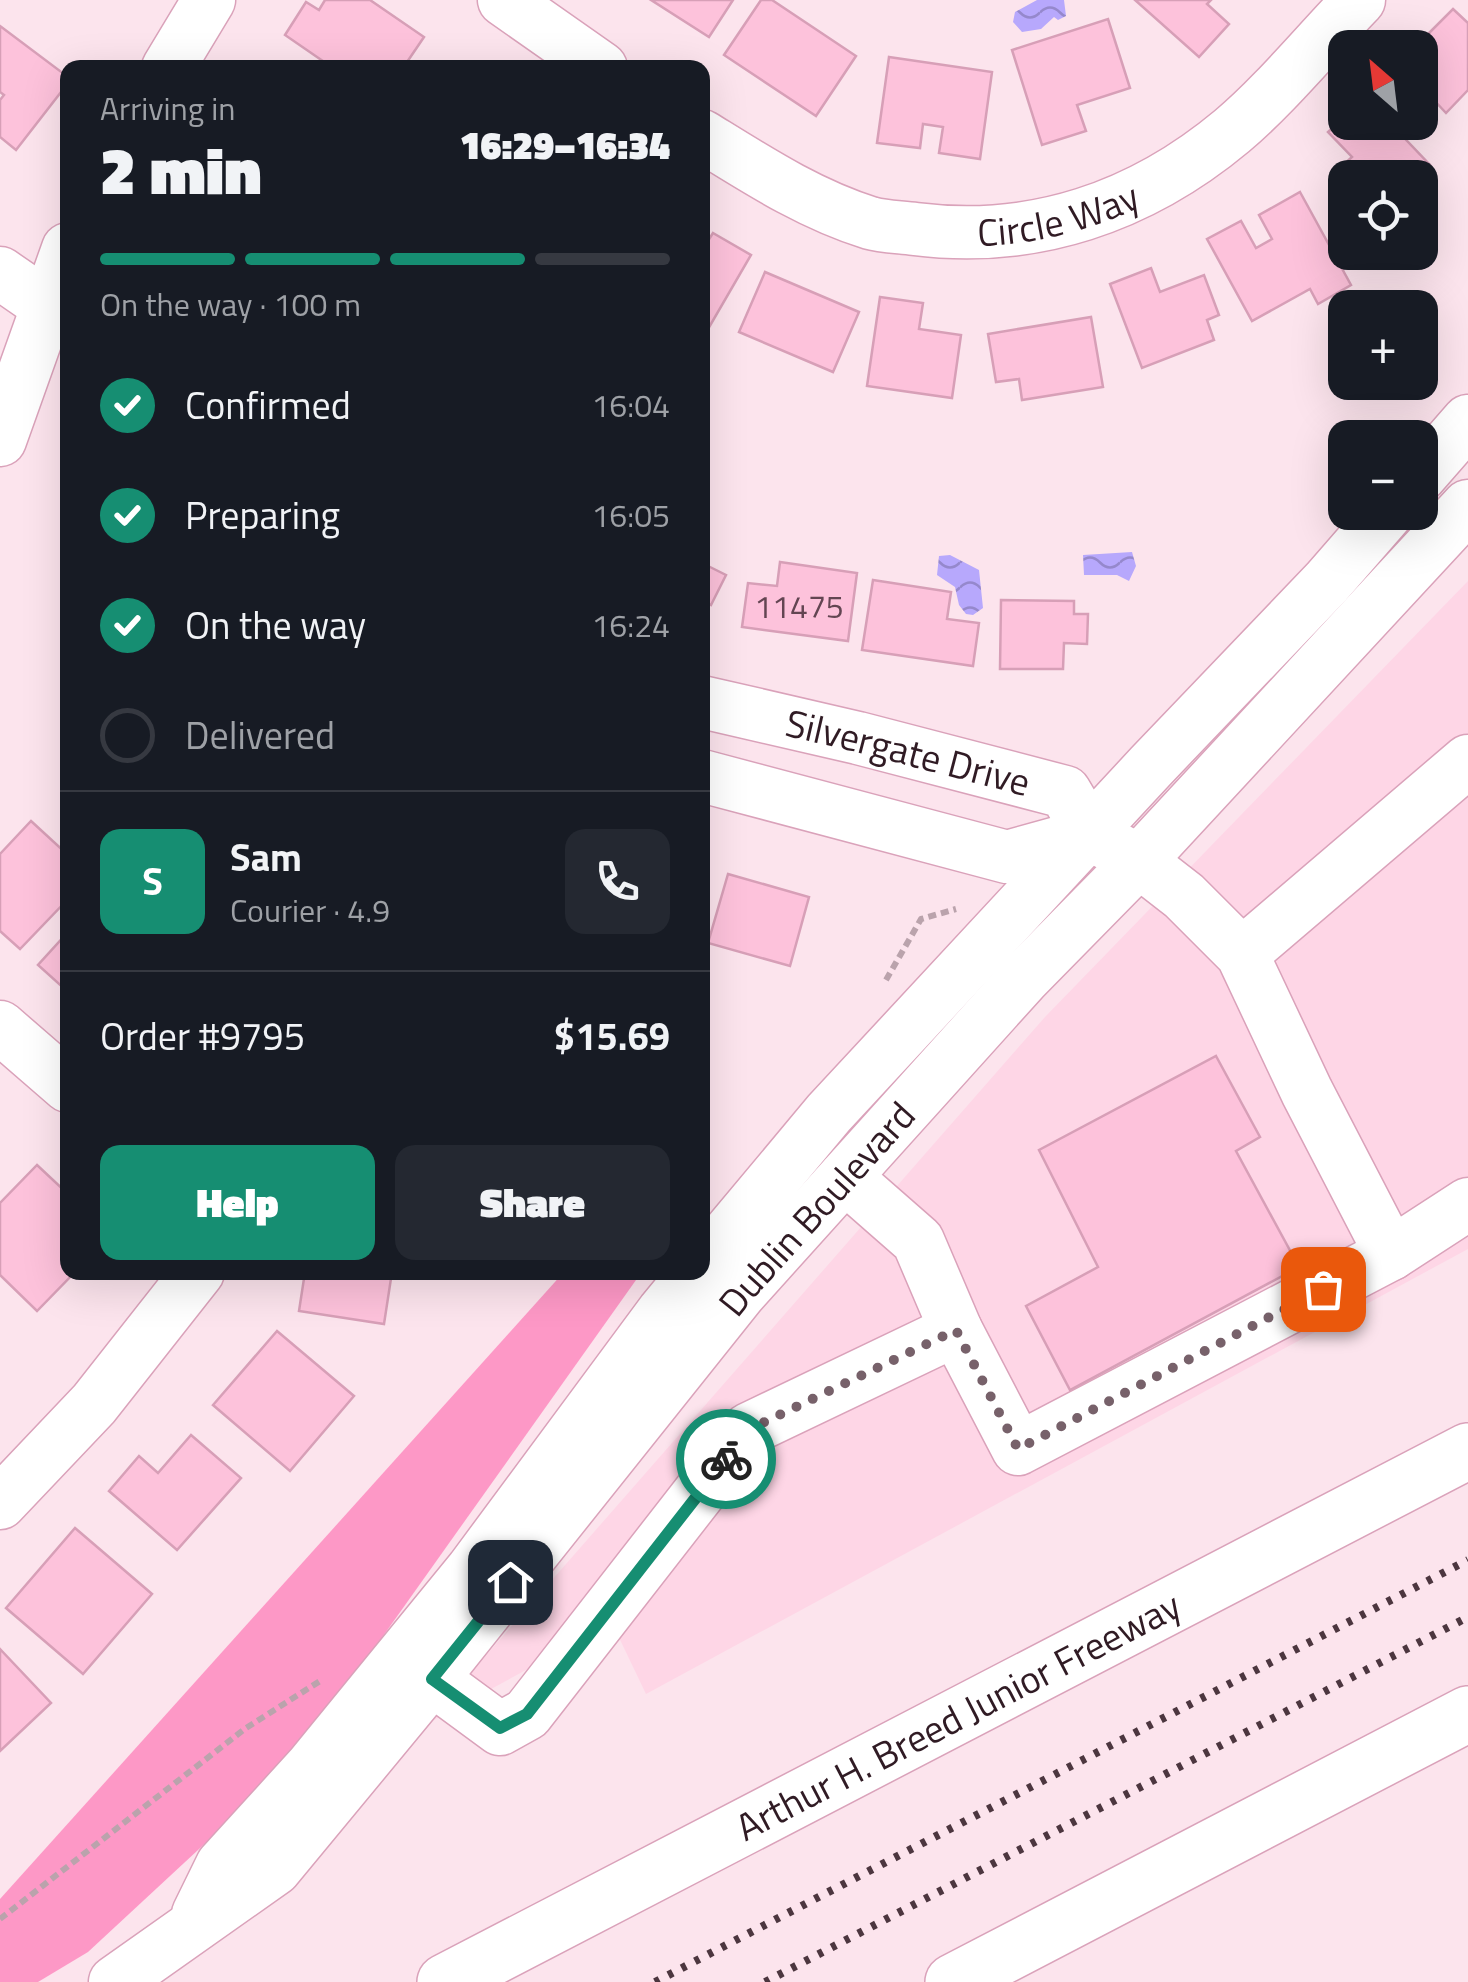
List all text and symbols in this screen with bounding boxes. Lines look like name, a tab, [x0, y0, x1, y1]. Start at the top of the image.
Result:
north arrow	[1328, 30, 1438, 140]
map controls	[1328, 30, 1438, 530]
text: Arriving in	[100, 84, 236, 132]
text: 16:29–16:34	[460, 116, 670, 174]
text: 2 min	[100, 120, 261, 219]
button: locate	[1328, 160, 1438, 270]
street label: Circle Way	[976, 167, 1148, 261]
text: On the way · 100 m	[100, 280, 361, 328]
button: +	[1328, 290, 1438, 400]
text: Confirmed	[185, 376, 351, 434]
icon: check	[100, 378, 155, 433]
text: 16:04	[591, 381, 670, 429]
button: −	[1328, 420, 1438, 530]
text: Preparing	[185, 486, 340, 544]
icon: check	[100, 488, 155, 543]
text: 16:05	[591, 491, 670, 539]
house number: 11475	[754, 582, 844, 630]
text: On the way	[185, 596, 366, 654]
icon: check	[100, 598, 155, 653]
text: 16:24	[591, 601, 670, 649]
street label: Silvergate Drive	[780, 693, 1037, 811]
text: Delivered	[185, 706, 335, 764]
text: Sam	[230, 828, 302, 886]
button: phone	[565, 829, 670, 934]
text: S	[142, 852, 163, 910]
text: Courier · 4.9	[230, 886, 390, 934]
text: Order #9795	[100, 1007, 305, 1065]
text: $15.69	[554, 1007, 670, 1065]
street label: Dublin Boulevard	[704, 1088, 929, 1328]
button: Help	[100, 1145, 375, 1260]
button: Share	[395, 1145, 670, 1260]
pin	[1281, 1247, 1366, 1332]
icon: bag	[1296, 1262, 1351, 1317]
courier	[676, 1409, 776, 1509]
icon: bike	[699, 1432, 754, 1487]
pin	[468, 1540, 553, 1625]
icon: home	[483, 1555, 538, 1610]
street label: Arthur H. Breed Junior Freeway	[725, 1576, 1191, 1855]

